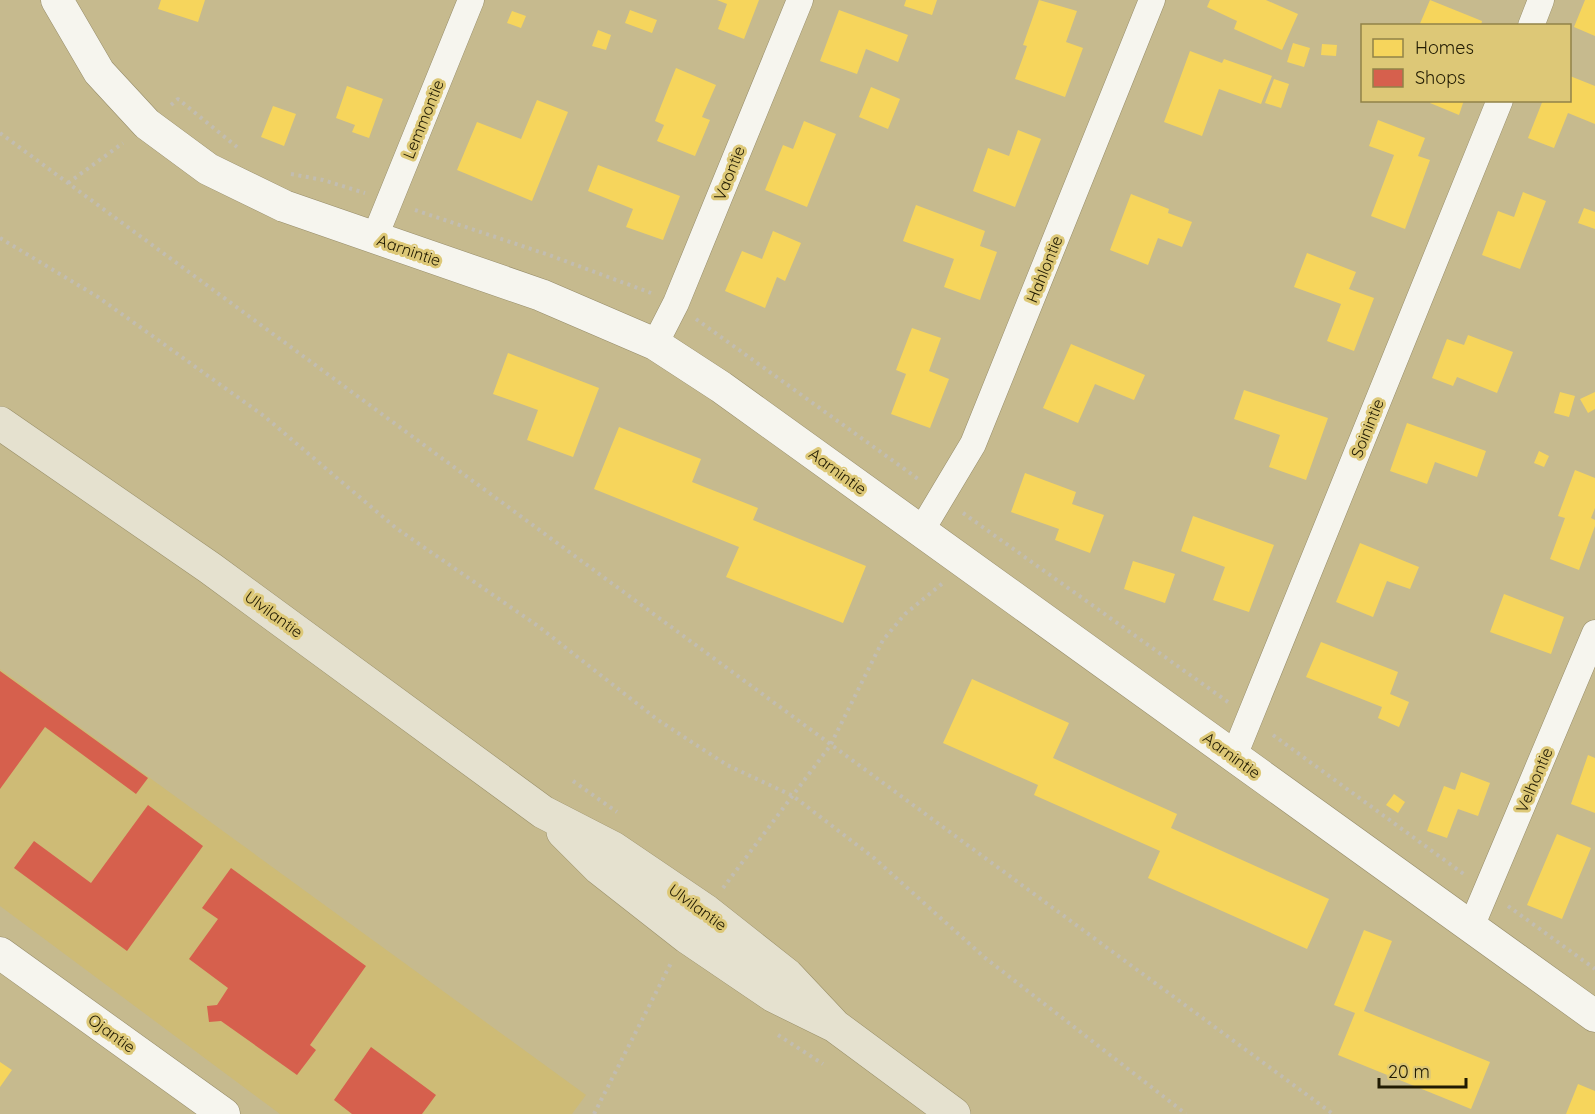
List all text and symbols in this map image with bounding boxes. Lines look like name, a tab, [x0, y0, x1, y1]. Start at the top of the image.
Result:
legend	[1361, 24, 1571, 102]
text: Homes	[1415, 36, 1474, 59]
text: Shops	[1415, 66, 1466, 89]
street label: Lemmontie	[398, 77, 448, 161]
street label: Vaontie	[709, 143, 749, 203]
street label: Aarnintie	[374, 230, 444, 270]
street label: Hahlontie	[1021, 233, 1067, 305]
street label: Soinintie	[1346, 396, 1388, 460]
street label: Aarnintie	[805, 443, 871, 499]
street label: Ulvilantie	[241, 586, 307, 642]
street label: Aarnintie	[1199, 727, 1265, 783]
street label: Velhontie	[1511, 744, 1557, 816]
street label: Ulvilantie	[665, 879, 731, 935]
street label: Ojantie	[85, 1009, 139, 1057]
scale bar	[1379, 1051, 1466, 1089]
text: 20 m	[1388, 1060, 1430, 1083]

